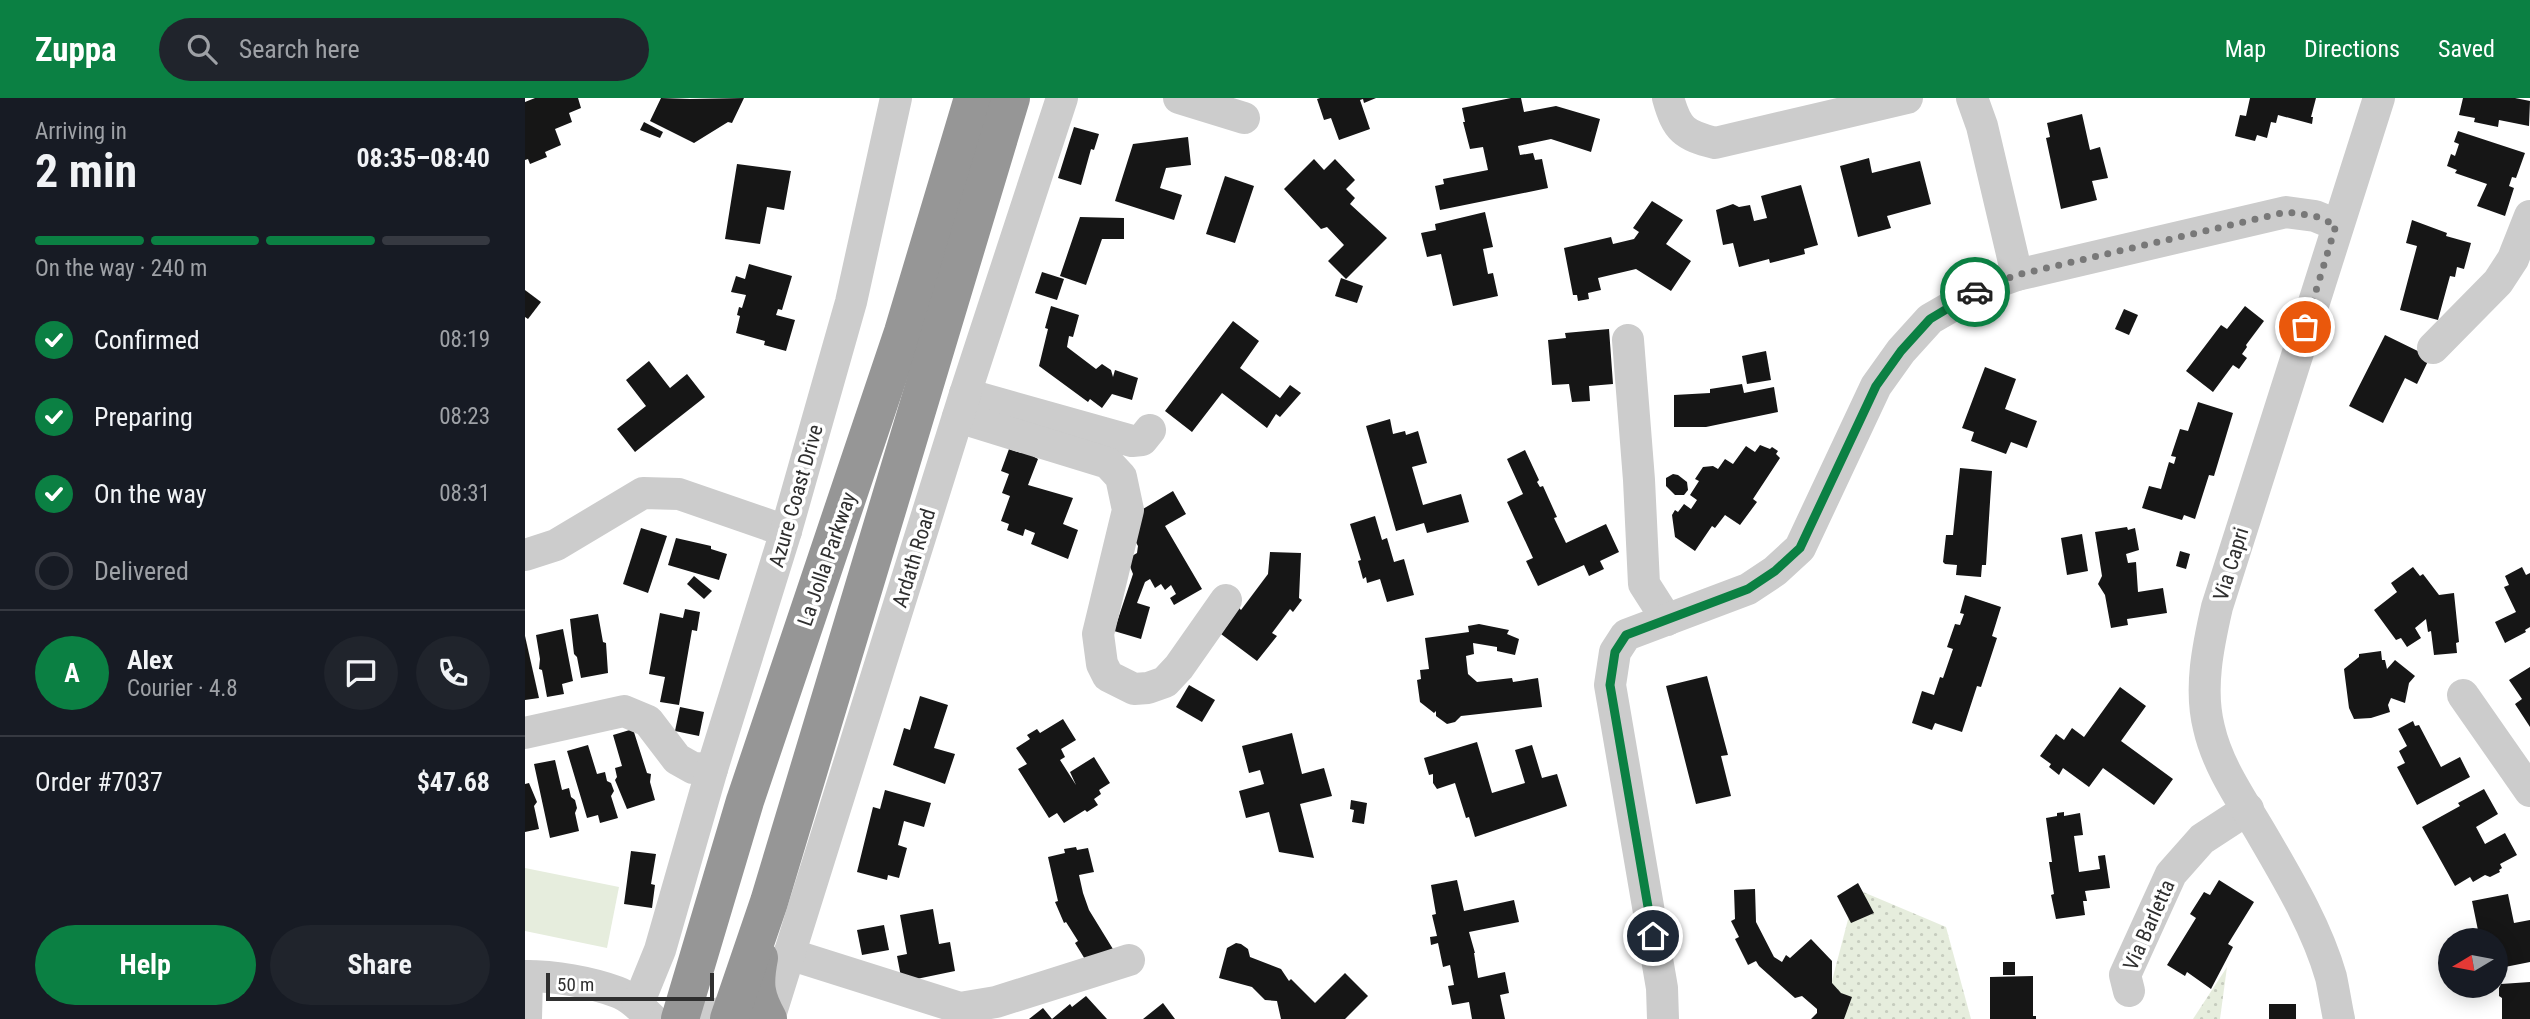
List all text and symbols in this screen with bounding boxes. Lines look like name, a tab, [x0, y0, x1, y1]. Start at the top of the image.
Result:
search box	[159, 18, 649, 81]
text: Zuppa	[35, 30, 117, 69]
icon: search	[183, 30, 221, 68]
text: Search here	[239, 34, 360, 64]
text: Map	[2225, 35, 2266, 63]
text: Directions	[2304, 35, 2400, 63]
text: Saved	[2438, 35, 2495, 63]
text: Arriving in	[35, 118, 127, 145]
text: 08:35–08:40	[356, 143, 490, 173]
text: 2 min	[35, 144, 137, 198]
text: On the way · 240 m	[35, 255, 207, 282]
courier	[1940, 257, 2010, 327]
icon: car	[1956, 273, 1994, 311]
pin	[2275, 297, 2335, 357]
icon: bag	[2286, 308, 2324, 346]
icon: check	[35, 321, 73, 359]
text: Confirmed	[94, 325, 200, 355]
text: 08:19	[439, 326, 490, 353]
icon: check	[35, 398, 73, 436]
text: Preparing	[94, 402, 193, 432]
text: 08:23	[439, 403, 490, 430]
street label: Azure Coast Drive	[764, 422, 828, 570]
icon: check	[35, 475, 73, 513]
text: On the way	[94, 479, 207, 509]
text: 08:31	[439, 480, 490, 507]
street label: La Jolla Parkway	[793, 489, 861, 629]
street label: Ardath Road	[888, 506, 940, 610]
street label: Via Capri	[2209, 525, 2253, 603]
text: Delivered	[94, 556, 189, 586]
button: chat	[324, 636, 398, 710]
button: phone	[416, 636, 490, 710]
text: Alex	[127, 645, 173, 675]
text: A	[64, 658, 80, 688]
text: Courier · 4.8	[127, 675, 238, 702]
text: Order #7037	[35, 767, 163, 797]
text: $47.68	[417, 767, 490, 797]
street label: Via Barletta	[2118, 876, 2180, 974]
pin	[1623, 906, 1683, 966]
icon: home	[1634, 917, 1672, 955]
button: Help	[35, 925, 256, 1005]
button: Share	[270, 925, 490, 1005]
north arrow	[2438, 928, 2508, 998]
map controls	[2438, 928, 2508, 998]
scale bar	[546, 970, 714, 1002]
text: 50 m	[557, 973, 594, 996]

